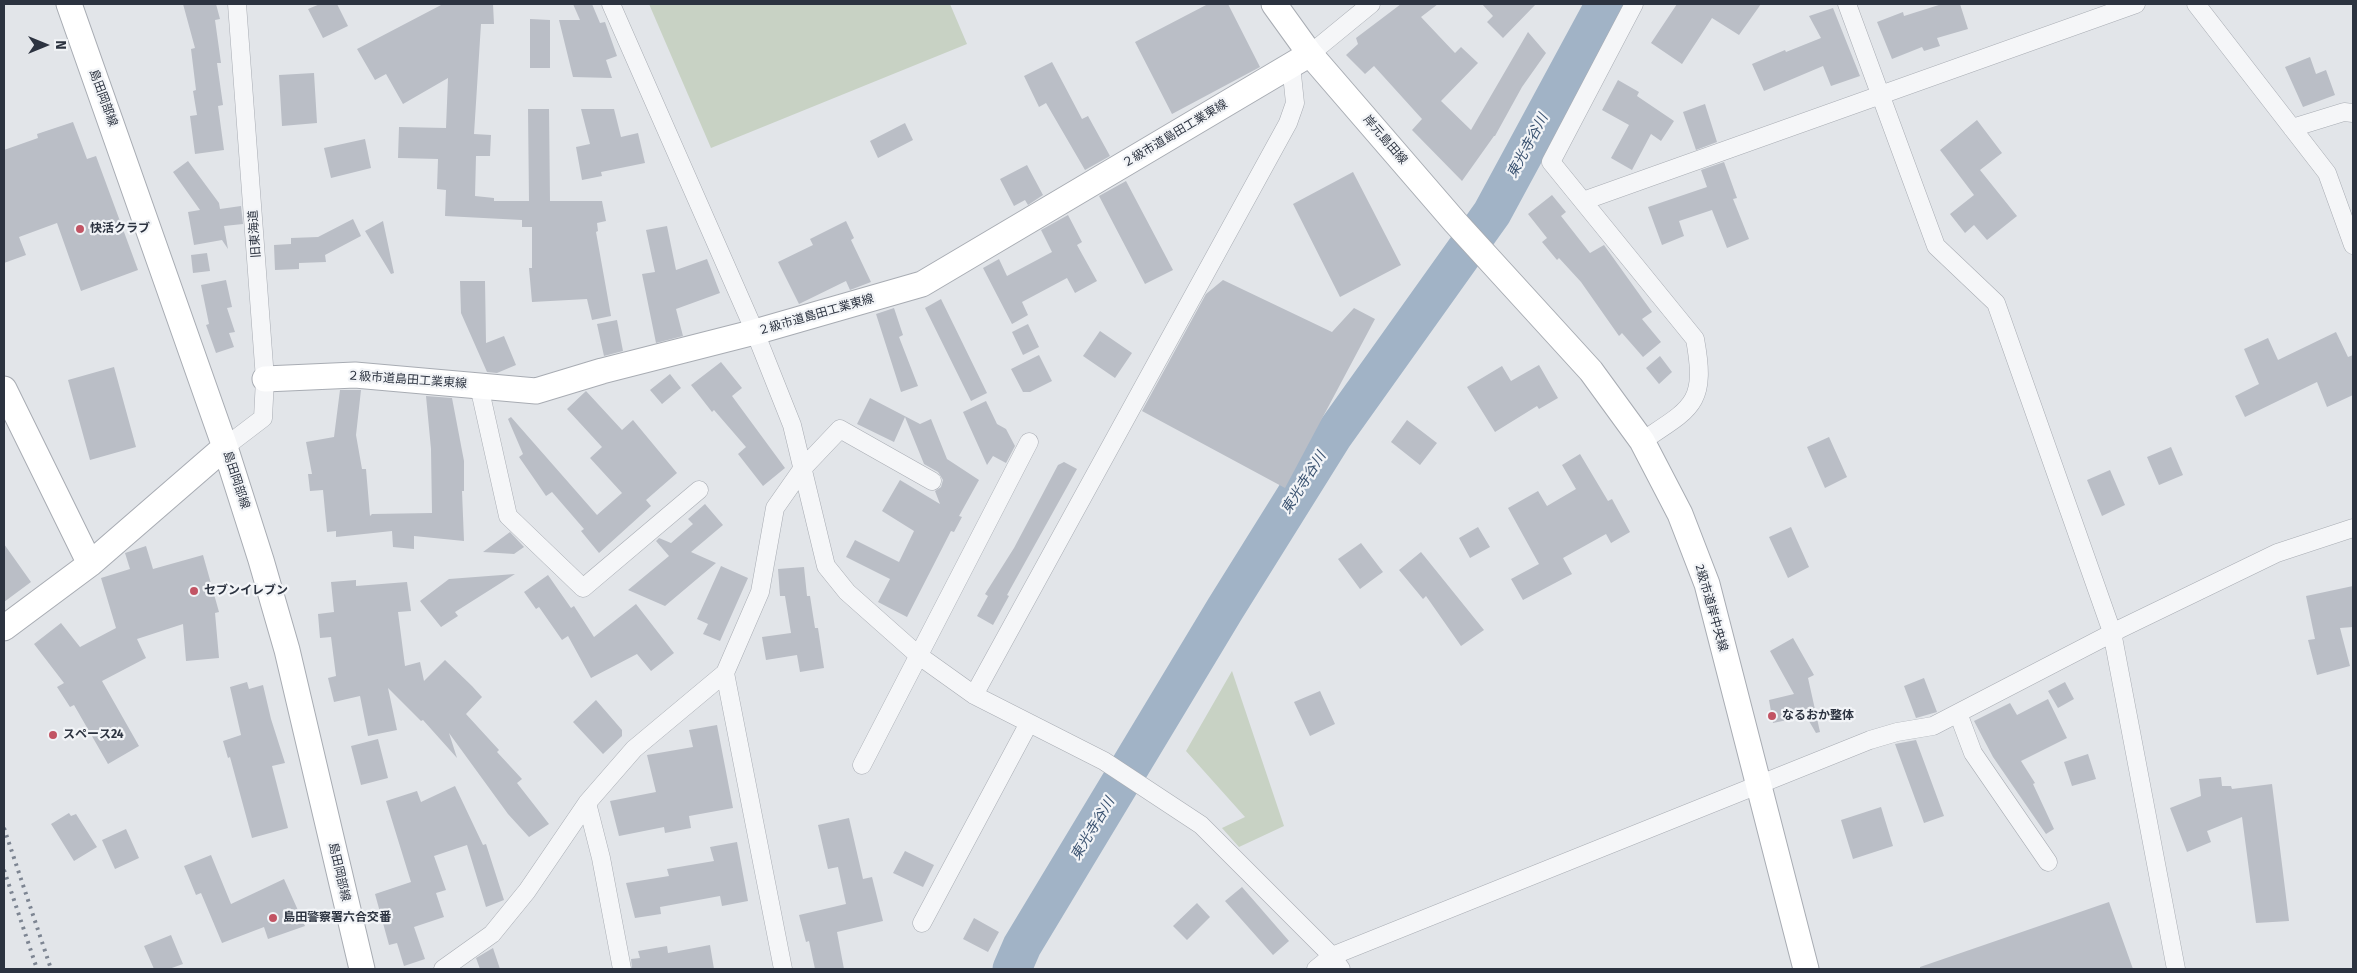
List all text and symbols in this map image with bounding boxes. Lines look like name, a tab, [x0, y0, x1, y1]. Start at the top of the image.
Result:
north arrow	[20, 20, 70, 70]
text: N	[52, 40, 69, 50]
street label: 島田岡部線	[86, 67, 120, 129]
street label: ２級市道島田工業東線	[1120, 97, 1230, 171]
water label: 東光寺谷川	[1504, 111, 1552, 181]
street label: 岸元島田線	[1360, 113, 1410, 167]
street label: 旧東海道	[246, 210, 264, 258]
place label: 快活クラブ	[90, 222, 150, 236]
marker: 快活クラブ	[74, 223, 86, 235]
street label: ２級市道島田工業東線	[756, 292, 876, 338]
street label: ２級市道島田工業東線	[347, 369, 467, 391]
street label: 島田岡部線	[220, 449, 252, 511]
water label: 東光寺谷川	[1278, 449, 1330, 517]
street label: 2級市道岸中央線	[1692, 563, 1730, 653]
place label: セブンイレブン	[204, 584, 288, 598]
marker: セブンイレブン	[188, 585, 200, 597]
place label: なるおか整体	[1782, 709, 1854, 723]
marker: なるおか整体	[1766, 710, 1778, 722]
place label: スペース24	[63, 728, 124, 742]
marker: スペース24	[47, 729, 59, 741]
water label: 東光寺谷川	[1068, 795, 1118, 863]
street label: 島田岡部線	[325, 841, 353, 903]
place label: 島田警察署六合交番	[283, 911, 391, 925]
marker: 島田警察署六合交番	[267, 912, 279, 924]

